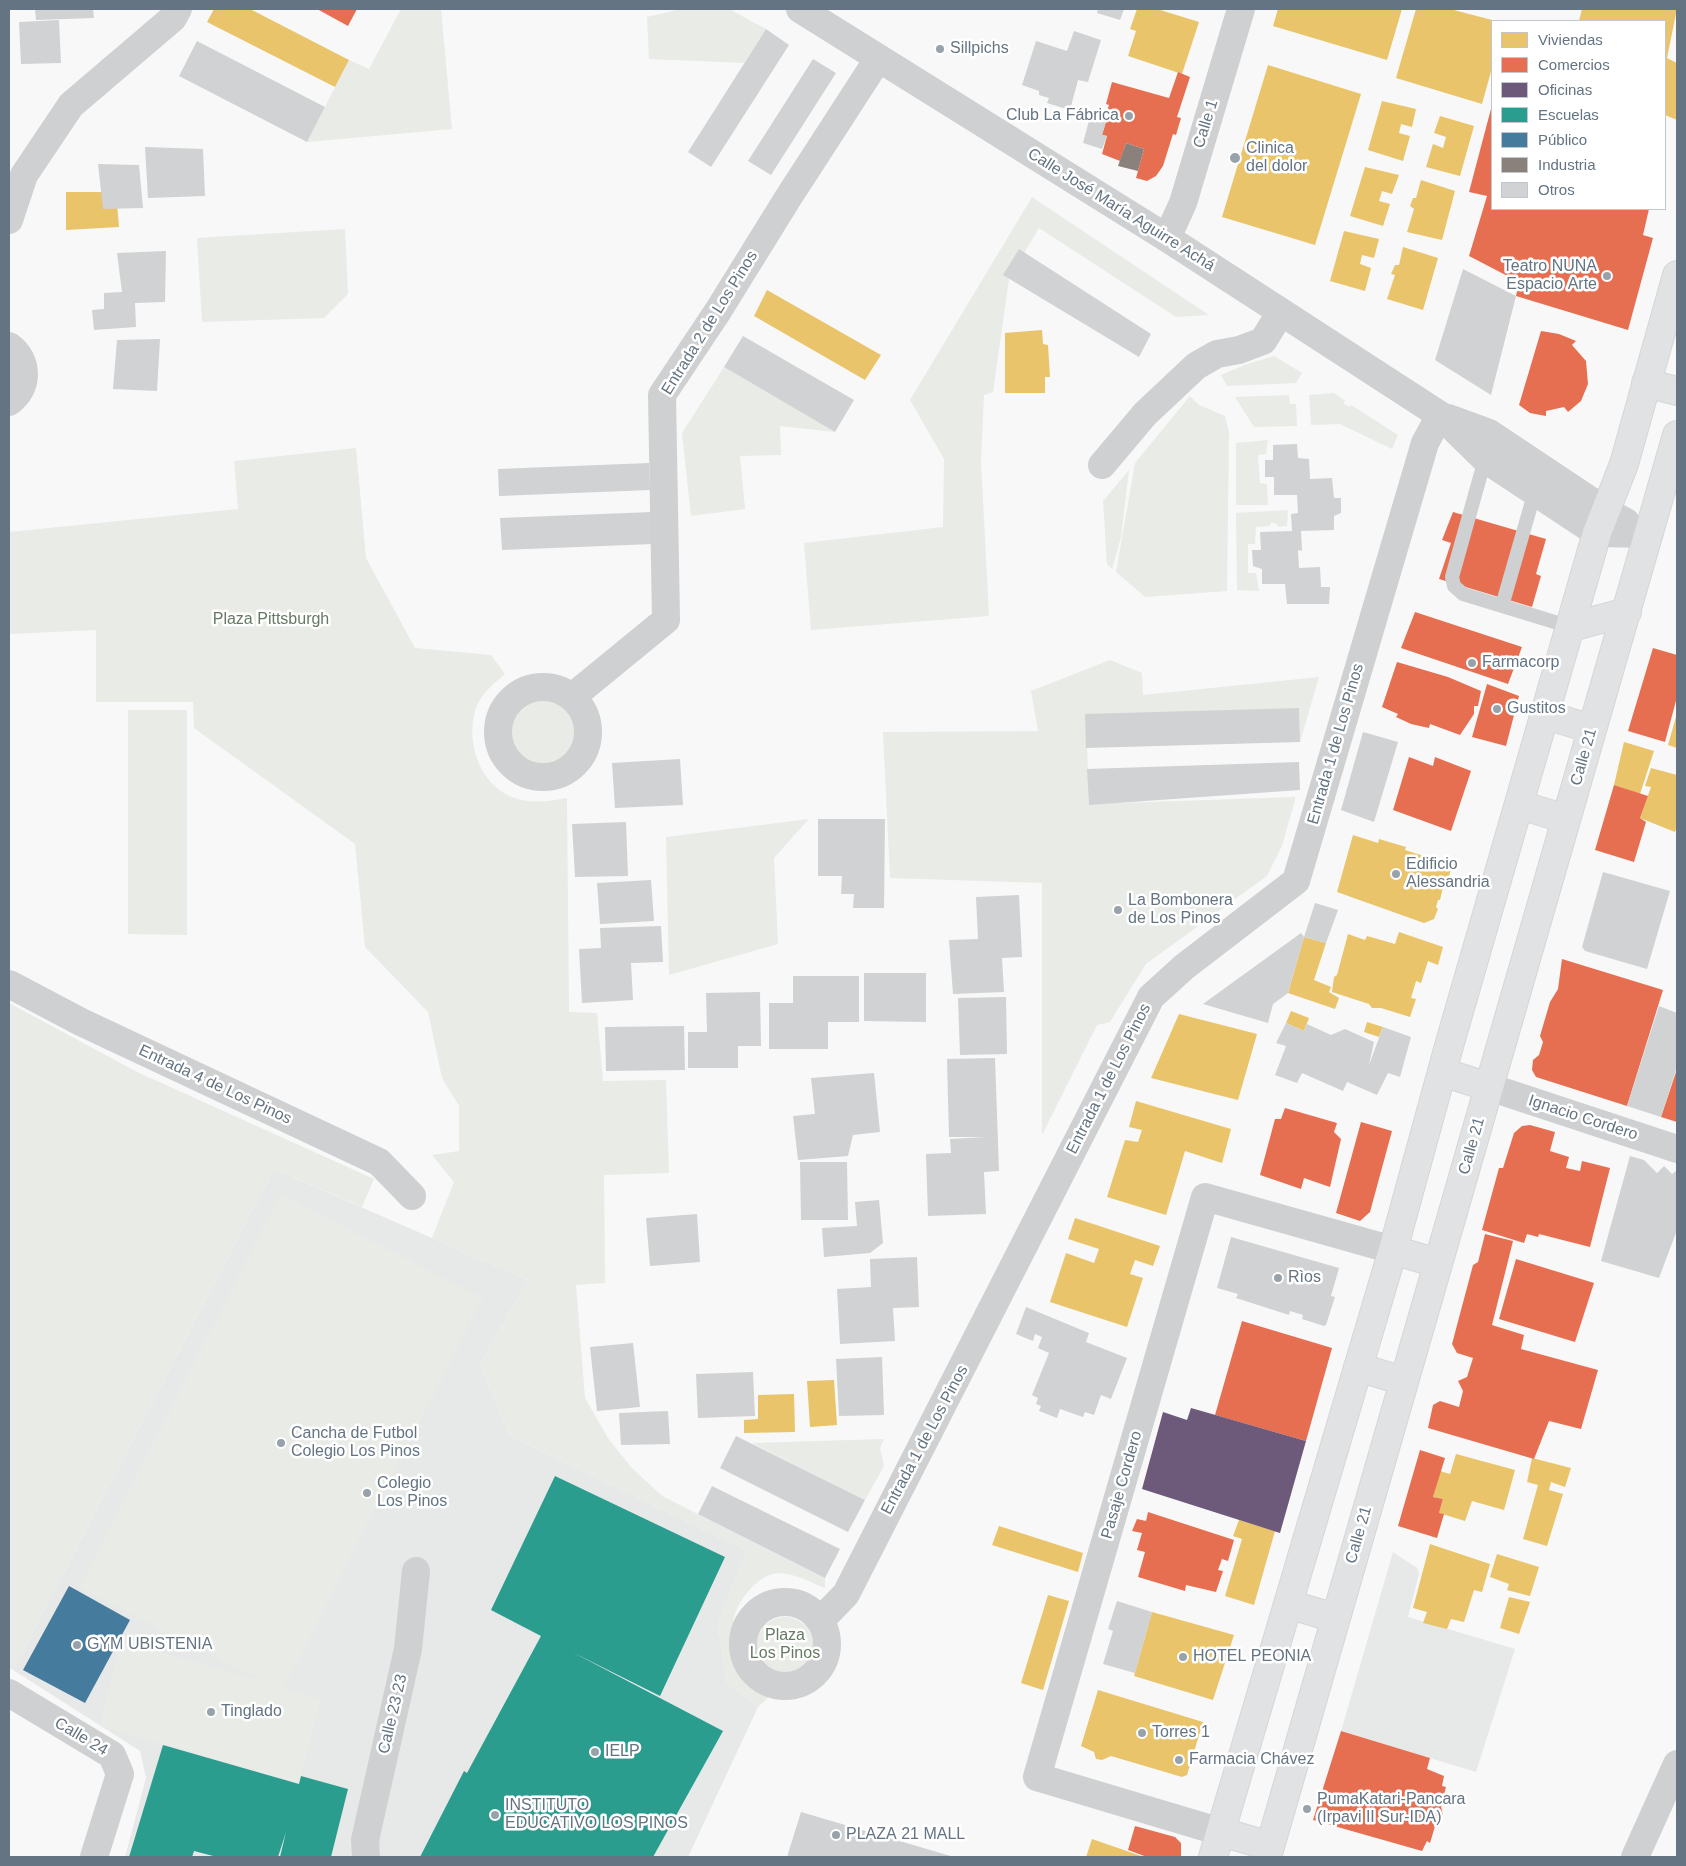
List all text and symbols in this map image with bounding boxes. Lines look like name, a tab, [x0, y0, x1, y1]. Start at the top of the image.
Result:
legend	[1491, 20, 1666, 210]
text: Viviendas	[1538, 31, 1603, 48]
place label: Sillpichs	[950, 39, 1009, 59]
marker: Sillpichs	[934, 43, 946, 55]
text: Comercios	[1538, 56, 1610, 73]
text: Oficinas	[1538, 81, 1592, 98]
street label: Calle 1	[1190, 97, 1222, 151]
place label: Club La Fábrica	[1006, 106, 1119, 126]
text: Escuelas	[1538, 106, 1599, 123]
marker: Club La Fábrica	[1123, 110, 1135, 122]
text: Público	[1538, 131, 1587, 148]
place label: Clinica del dolor	[1246, 139, 1307, 177]
street label: Calle José María Aguirre Achá	[1024, 144, 1218, 276]
marker: Clinica del dolor	[1228, 151, 1242, 165]
text: Industria	[1538, 156, 1596, 173]
text: Otros	[1538, 181, 1575, 198]
street label: Entrada 2 de Los Pinos	[658, 247, 762, 399]
place label: Teatro NUNA Espacio Arte	[1503, 257, 1597, 295]
marker: Teatro NUNA Espacio Arte	[1601, 270, 1613, 282]
park label: Plaza Pittsburgh	[213, 610, 329, 630]
place label: Farmacorp	[1482, 653, 1559, 673]
marker: Farmacorp	[1466, 657, 1478, 669]
street label: Entrada 1 de Los Pinos	[1304, 661, 1368, 827]
place label: Gustitos	[1507, 699, 1566, 719]
marker: Gustitos	[1491, 703, 1503, 715]
street label: Calle 21	[1567, 726, 1601, 788]
place label: Edificio Alessandria	[1406, 855, 1490, 893]
marker: Edificio Alessandria	[1390, 868, 1402, 880]
place label: La Bombonera de Los Pinos	[1128, 891, 1233, 929]
marker: La Bombonera de Los Pinos	[1112, 904, 1124, 916]
street label: Entrada 1 de Los Pinos	[1063, 1001, 1155, 1157]
street label: Entrada 4 de Los Pinos	[136, 1041, 294, 1129]
street label: Ignacio Cordero	[1526, 1091, 1640, 1145]
street label: Calle 21	[1455, 1115, 1489, 1177]
place label: Rìos	[1288, 1268, 1321, 1288]
marker: Rìos	[1272, 1272, 1284, 1284]
street label: Entrada 1 de Los Pinos	[877, 1362, 973, 1518]
place label: Cancha de Futbol Colegio Los Pinos	[291, 1424, 420, 1462]
street label: Pasaje Cordero	[1097, 1429, 1147, 1541]
marker: Cancha de Futbol Colegio Los Pinos	[275, 1437, 287, 1449]
place label: Colegio Los Pinos	[377, 1474, 447, 1512]
marker: Colegio Los Pinos	[361, 1487, 373, 1499]
street label: Calle 21	[1342, 1504, 1376, 1566]
park label: Plaza Los Pinos	[750, 1626, 820, 1664]
place label: GYM UBISTENIA	[87, 1635, 212, 1655]
marker: GYM UBISTENIA	[71, 1639, 83, 1651]
place label: HOTEL PEONIA	[1193, 1647, 1311, 1667]
marker: HOTEL PEONIA	[1177, 1651, 1189, 1663]
street label: Calle 23 23	[375, 1672, 411, 1756]
place label: Tinglado	[221, 1702, 282, 1722]
marker: Tinglado	[205, 1706, 217, 1718]
street label: Calle 24	[51, 1714, 111, 1760]
place label: Torres 1	[1152, 1723, 1210, 1743]
marker: Torres 1	[1136, 1727, 1148, 1739]
place label: IELP	[605, 1742, 640, 1762]
marker: IELP	[589, 1746, 601, 1758]
place label: Farmacia Chávez	[1189, 1750, 1314, 1770]
marker: Farmacia Chávez	[1173, 1754, 1185, 1766]
place label: PumaKatari-Pancara (Irpavi II Sur-IDA)	[1317, 1790, 1466, 1828]
place label: INSTITUTO EDUCATIVO LOS PINOS	[505, 1796, 688, 1834]
marker: PumaKatari-Pancara (Irpavi II Sur-IDA)	[1301, 1803, 1313, 1815]
marker: INSTITUTO EDUCATIVO LOS PINOS	[489, 1809, 501, 1821]
place label: PLAZA 21 MALL	[846, 1825, 965, 1845]
marker: PLAZA 21 MALL	[830, 1829, 842, 1841]

